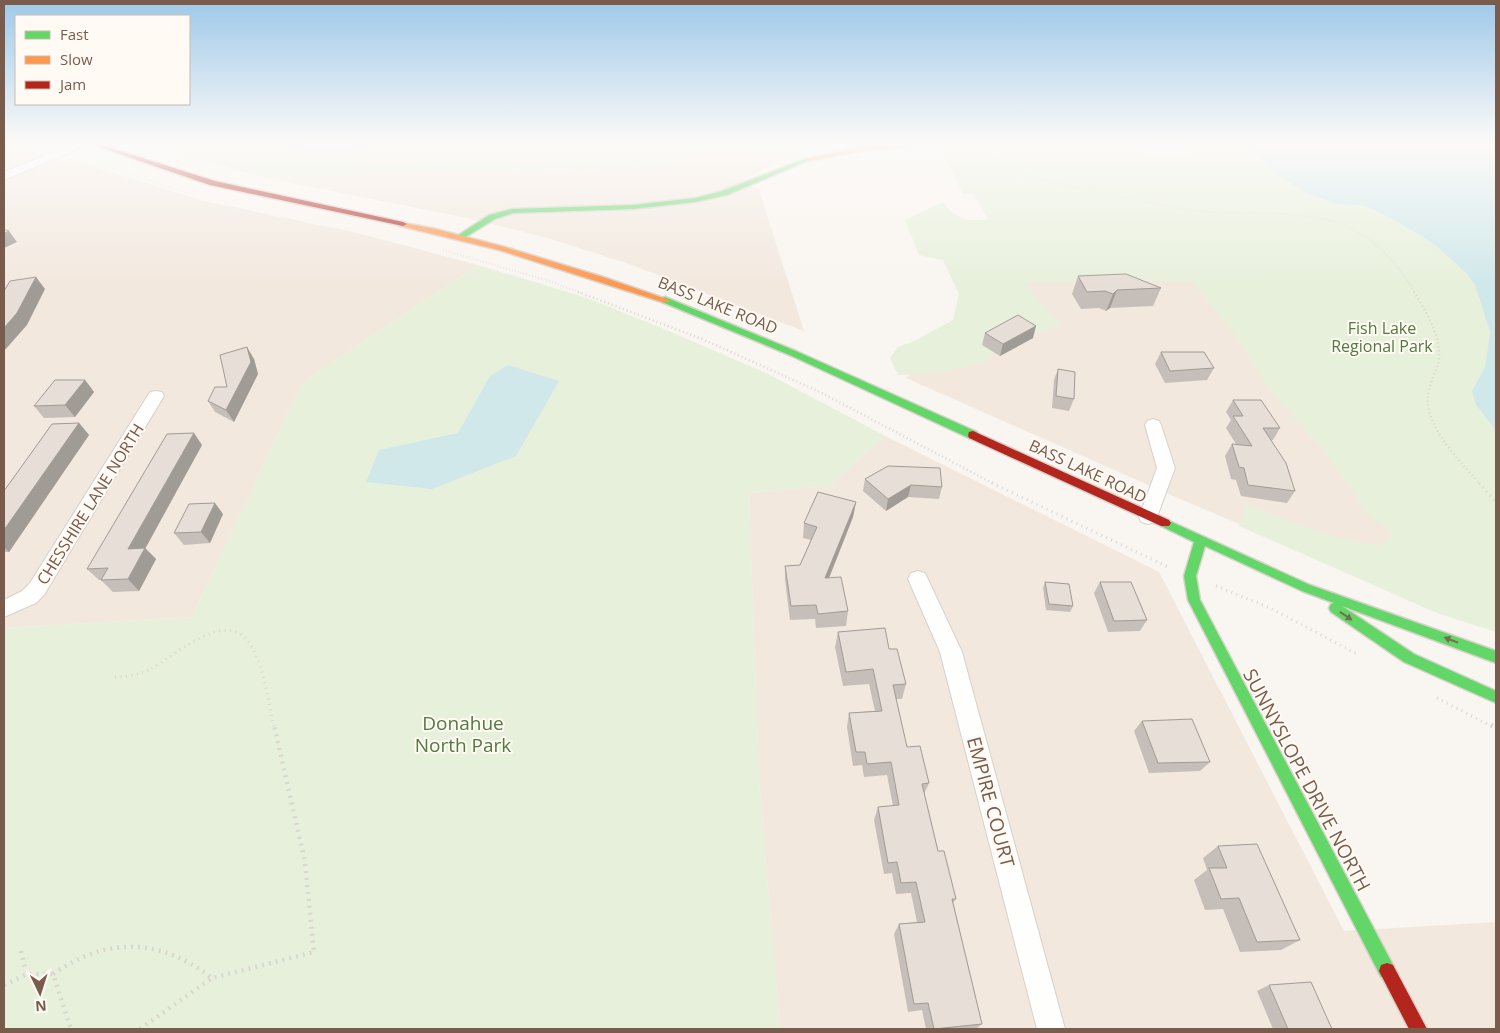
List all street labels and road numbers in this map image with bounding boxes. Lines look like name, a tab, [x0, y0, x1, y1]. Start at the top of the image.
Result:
street label: BASS LAKE ROAD	[655, 271, 781, 339]
street label: CHESSHIRE LANE NORTH	[31, 419, 149, 589]
street label: BASS LAKE ROAD	[1026, 434, 1150, 508]
street label: SUNNYSLOPE DRIVE NORTH	[1237, 664, 1377, 896]
street label: EMPIRE COURT	[961, 734, 1021, 871]

